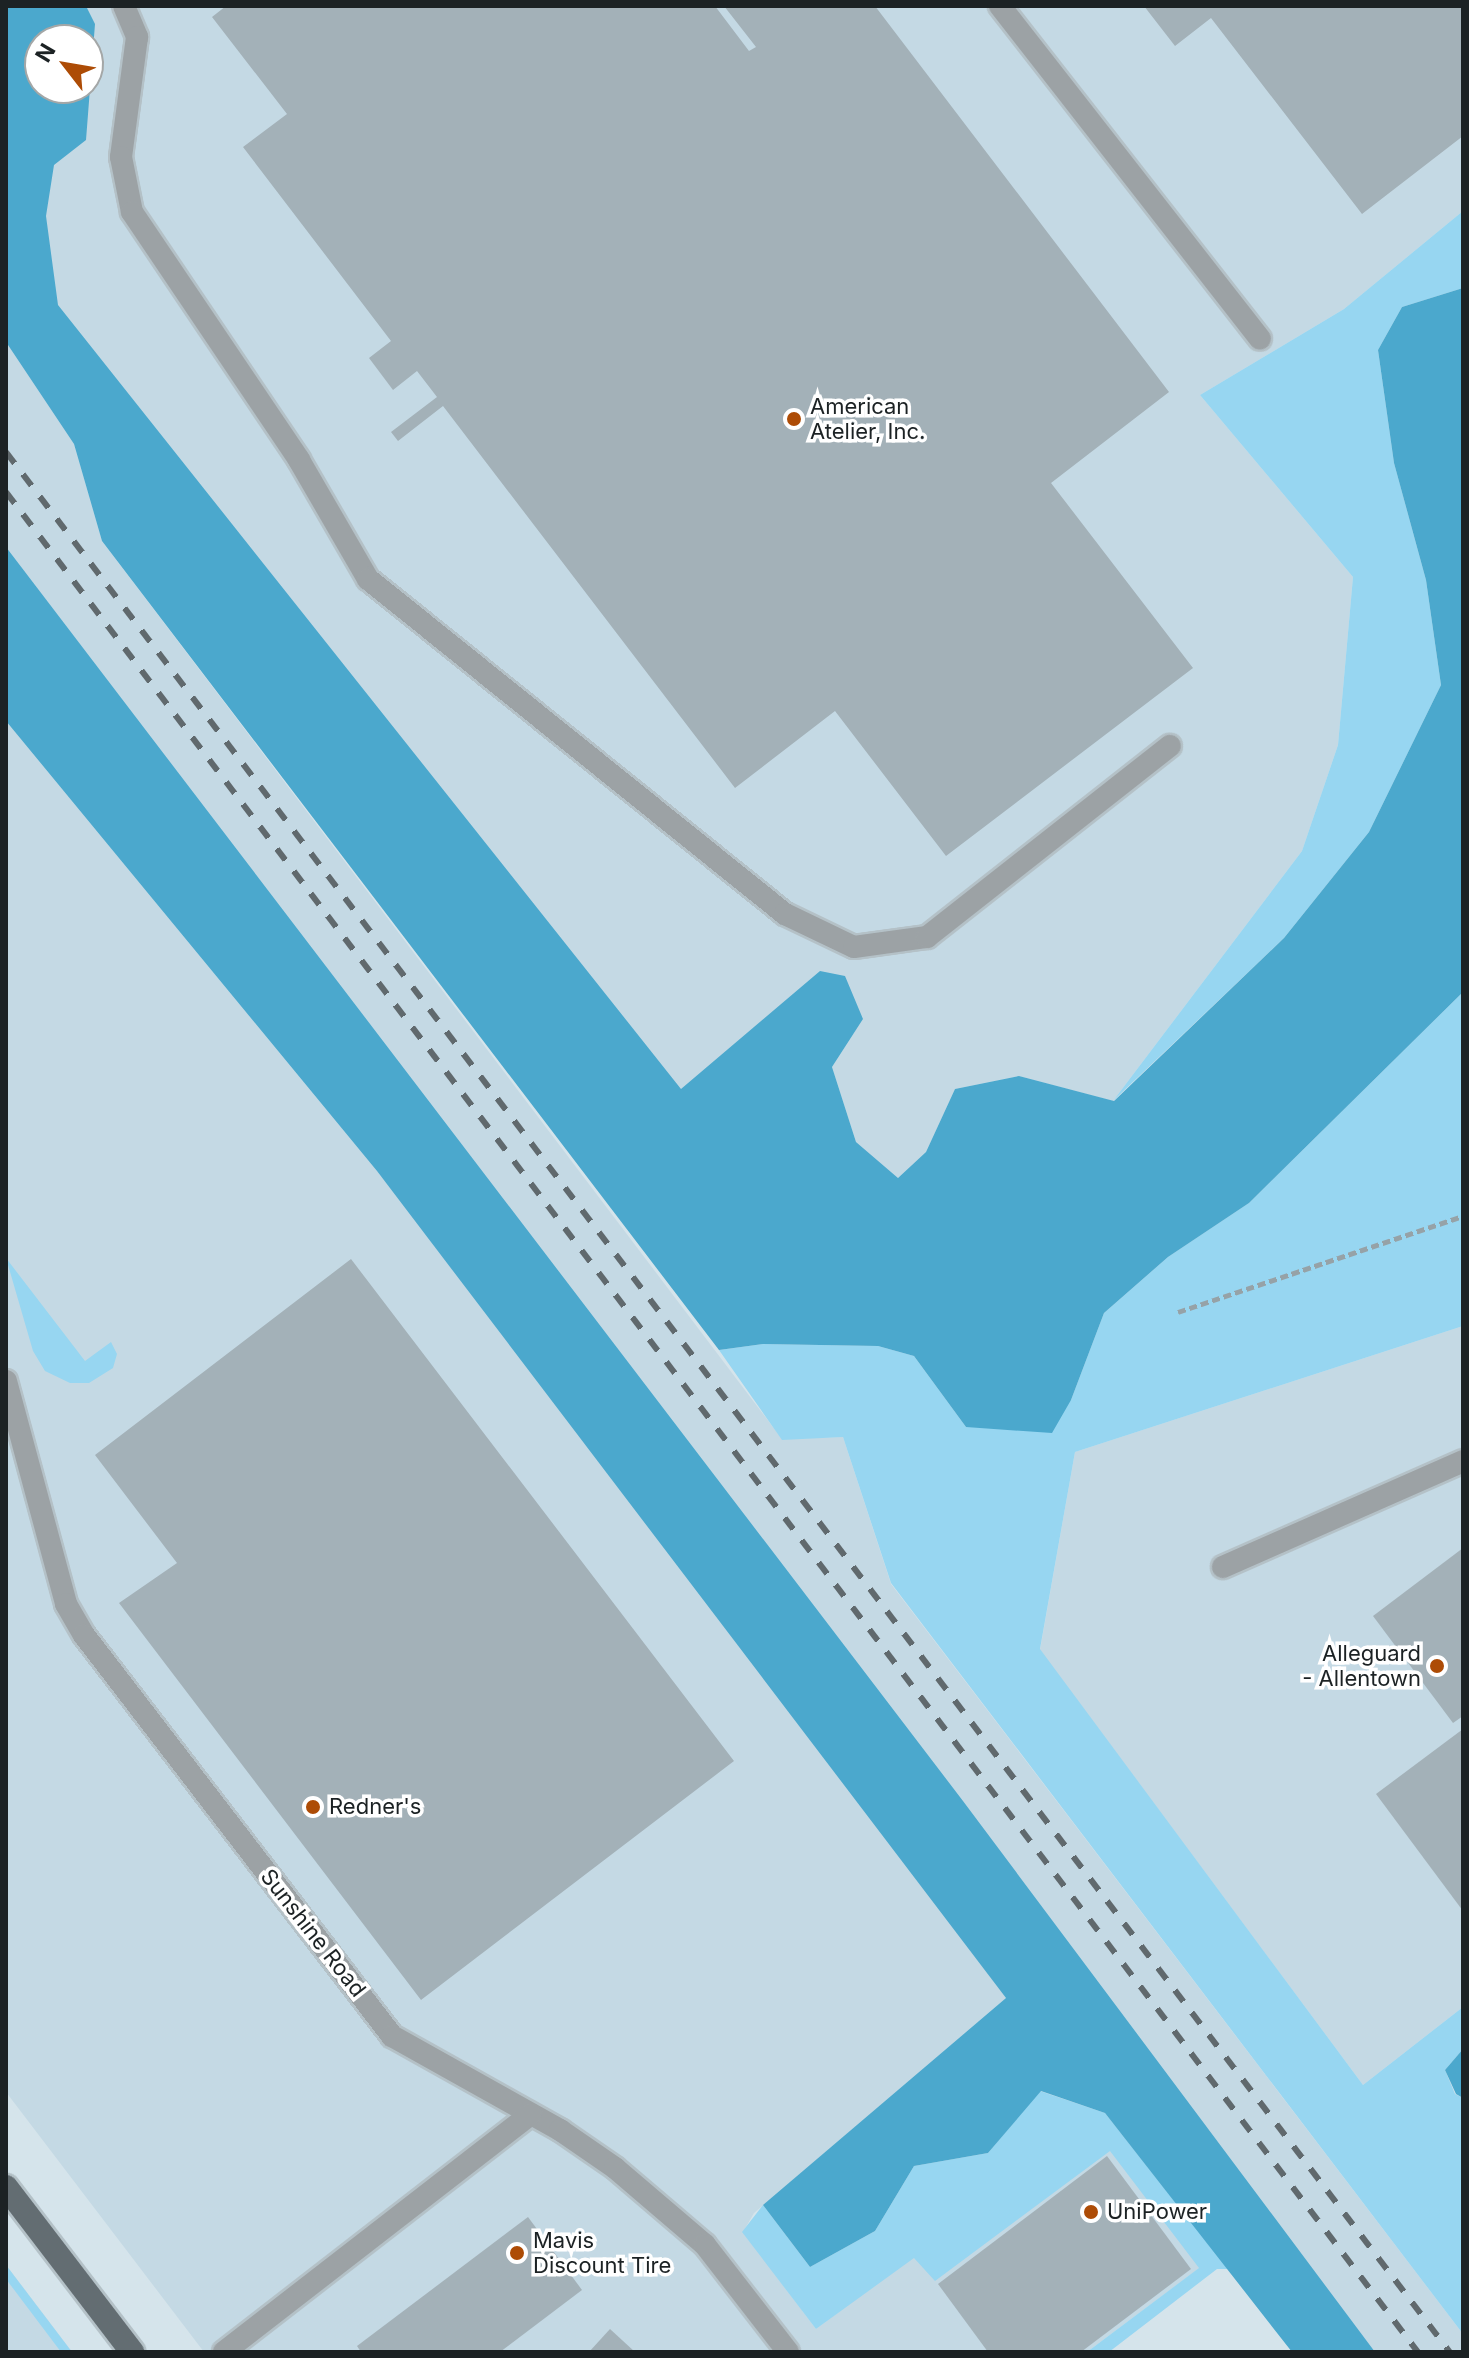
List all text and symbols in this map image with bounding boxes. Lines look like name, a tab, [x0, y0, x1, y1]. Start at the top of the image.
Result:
north arrow	[24, 24, 104, 104]
text: N	[30, 39, 61, 67]
place label: American Atelier, Inc.	[810, 393, 925, 444]
marker: American Atelier, Inc.	[785, 410, 803, 428]
place label: Alleguard - Allentown	[1302, 1640, 1421, 1692]
marker: Alleguard - Allentown	[1428, 1657, 1446, 1675]
place label: Redner's	[329, 1794, 421, 1820]
marker: Redner's	[304, 1798, 322, 1816]
street label: Sunshine Road	[255, 1864, 371, 2002]
place label: UniPower	[1107, 2199, 1207, 2225]
marker: UniPower	[1082, 2203, 1100, 2221]
place label: Mavis Discount Tire	[533, 2227, 671, 2278]
marker: Mavis Discount Tire	[508, 2244, 526, 2262]

